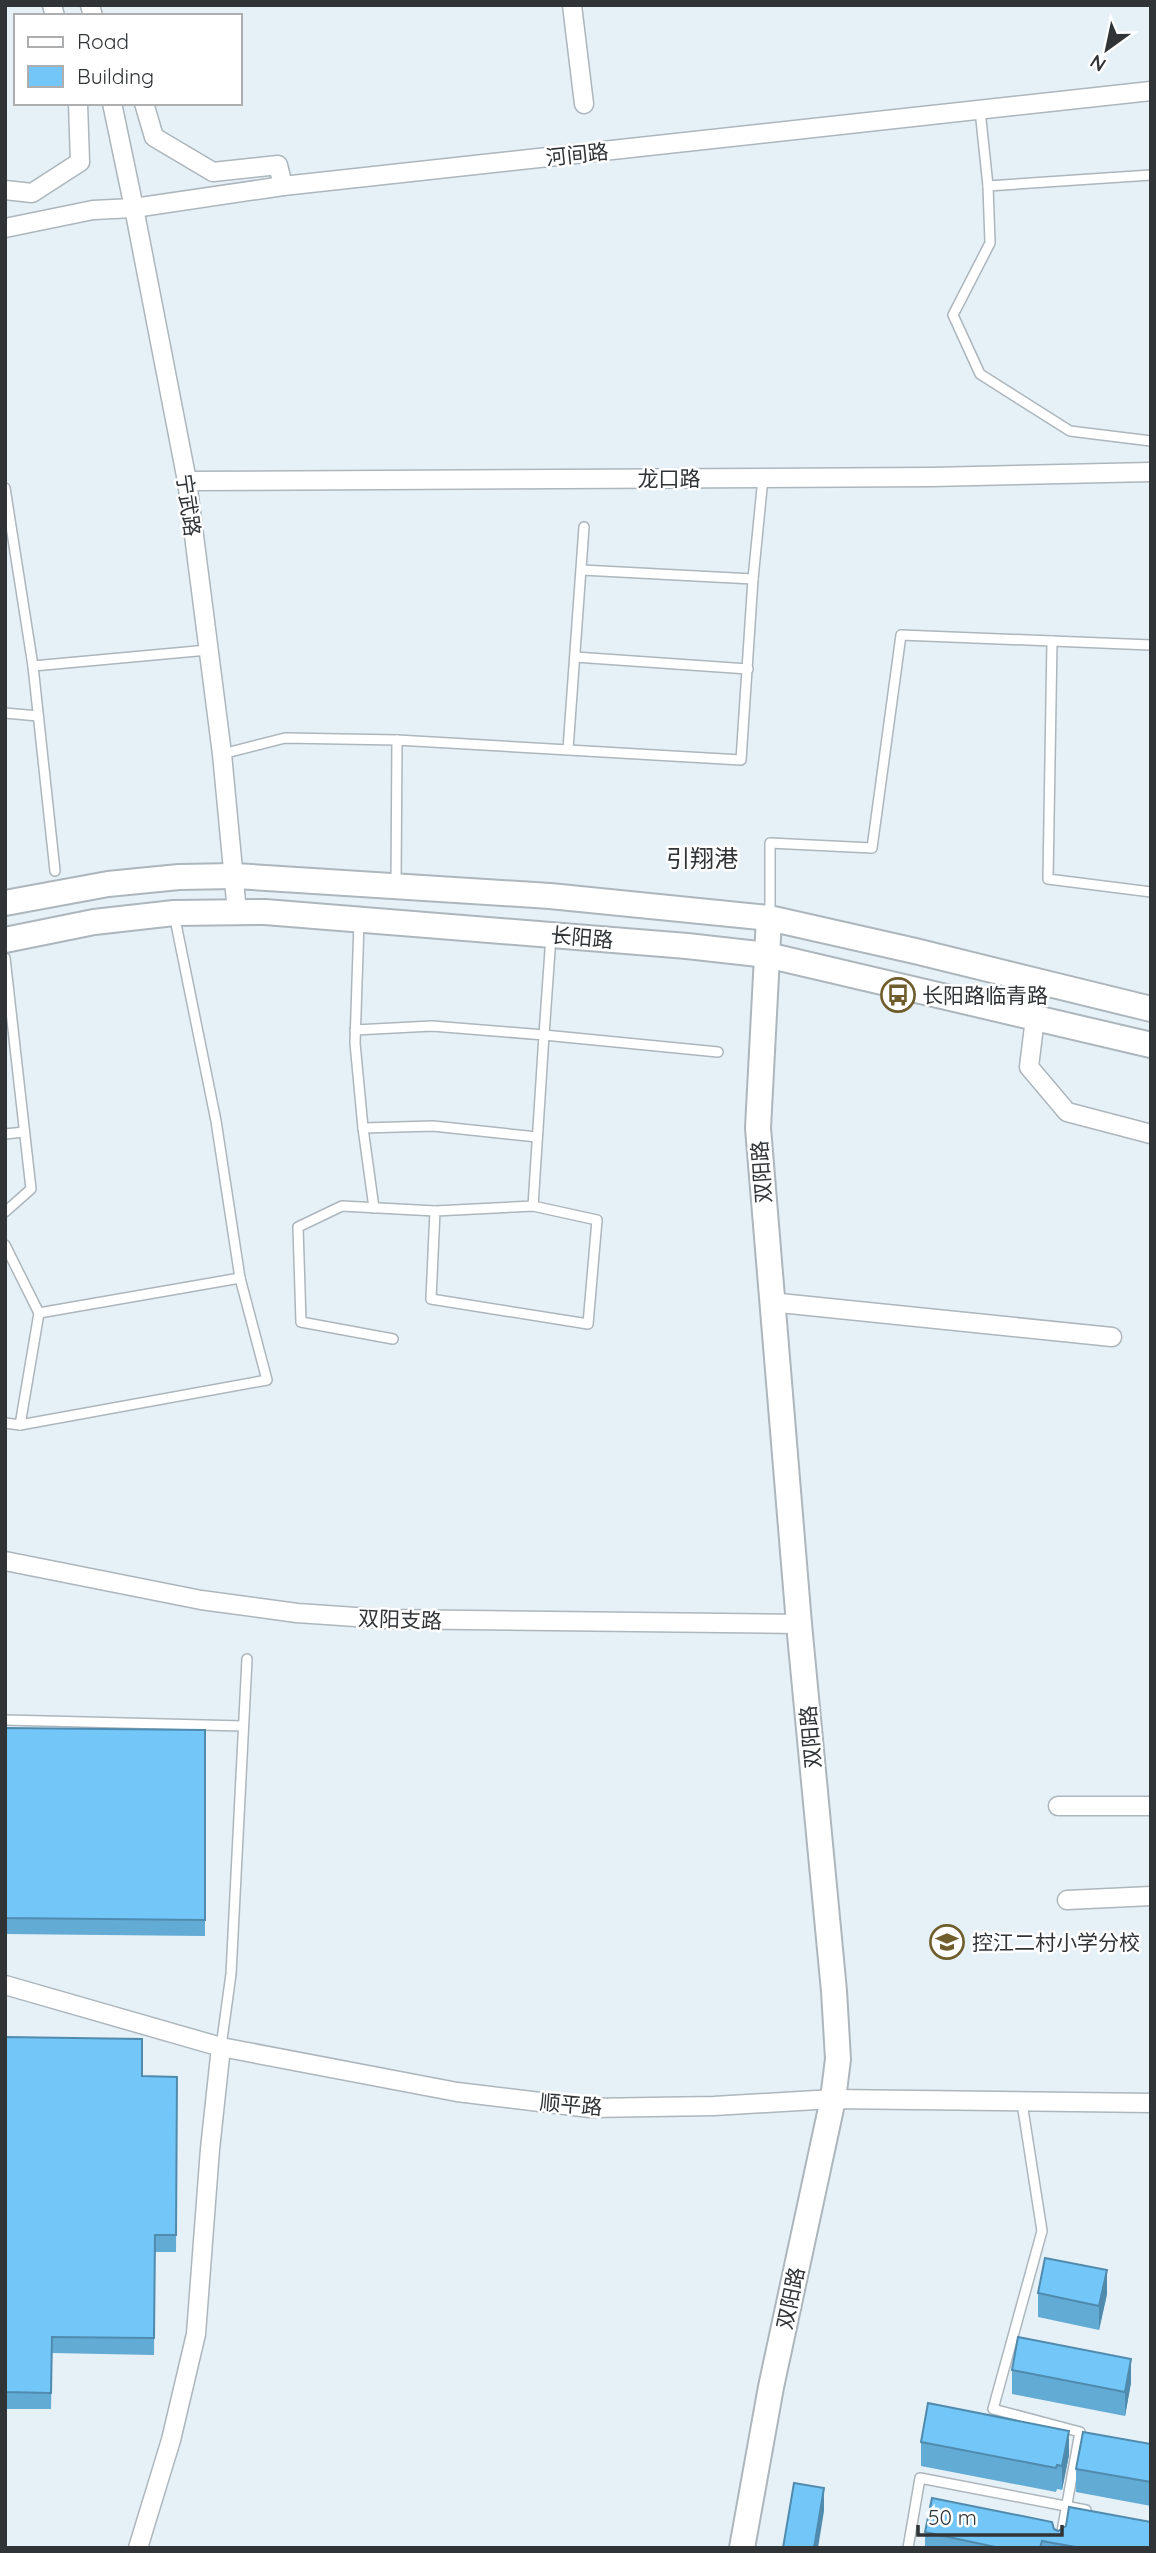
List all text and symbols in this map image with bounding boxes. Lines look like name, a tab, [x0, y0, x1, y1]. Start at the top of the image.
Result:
legend	[14, 14, 242, 105]
north arrow	[1072, 14, 1142, 84]
text: Road	[77, 28, 129, 54]
text: N	[1085, 49, 1110, 77]
text: Building	[77, 63, 154, 89]
street label: 河间路	[544, 138, 610, 170]
street label: 龙口路	[638, 465, 701, 491]
street label: 宁武路	[172, 472, 206, 538]
district label: 引翔港	[666, 843, 738, 873]
street label: 长阳路	[549, 921, 615, 953]
bus stop icon: 长阳路临青路	[879, 976, 917, 1014]
place label: 长阳路临青路	[922, 982, 1048, 1008]
street label: 双阳路	[746, 1140, 776, 1204]
street label: 双阳支路	[358, 1605, 442, 1633]
street label: 双阳路	[794, 1704, 826, 1770]
school or university icon: 控江二村小学分校	[928, 1923, 966, 1961]
place label: 控江二村小学分校	[972, 1929, 1140, 1955]
street label: 顺平路	[538, 2088, 604, 2120]
street label: 双阳路	[771, 2264, 809, 2332]
scale bar	[918, 2494, 1062, 2538]
text: 50 m	[928, 2504, 977, 2530]

